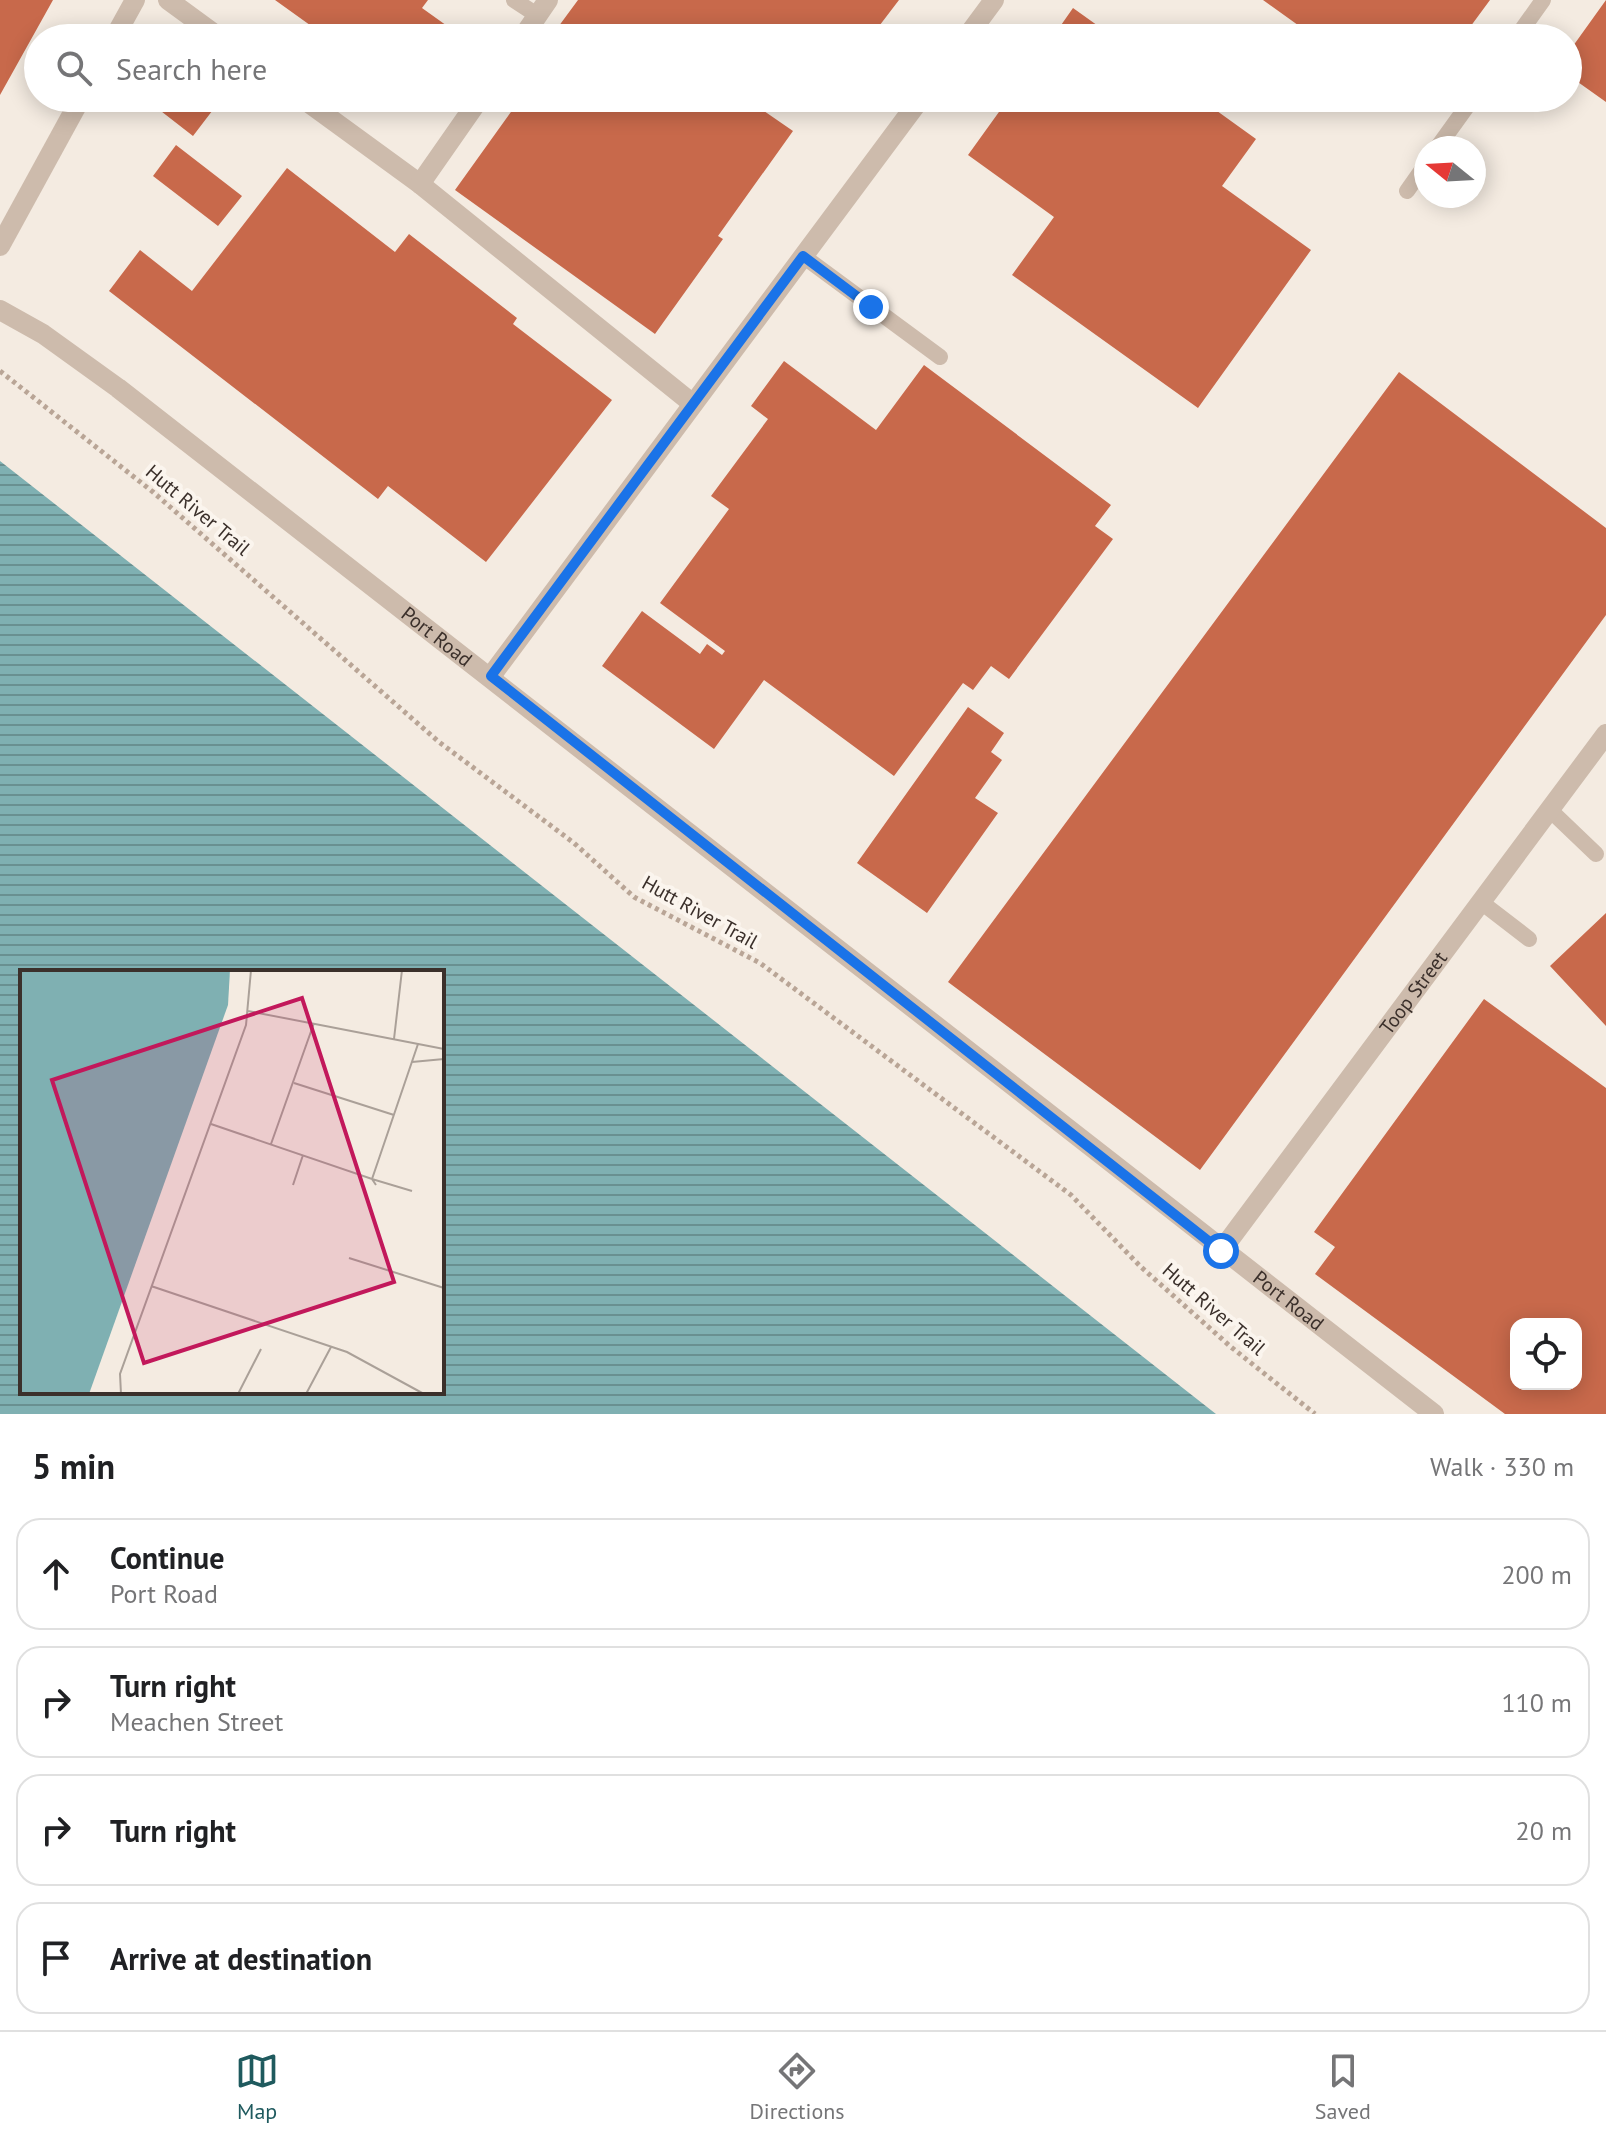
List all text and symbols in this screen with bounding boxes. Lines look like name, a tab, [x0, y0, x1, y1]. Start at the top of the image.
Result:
search box	[24, 24, 1582, 112]
icon: search	[52, 46, 96, 90]
text: Search here	[116, 49, 267, 88]
north arrow	[1414, 136, 1486, 208]
route end	[853, 289, 889, 325]
street label: Hutt River Trail	[140, 459, 256, 561]
street label: Port Road	[396, 601, 478, 672]
street label: Hutt River Trail	[638, 870, 763, 955]
street label: Toop Street	[1374, 946, 1453, 1040]
inset map	[20, 970, 444, 1394]
route start	[1203, 1233, 1239, 1269]
street label: Hutt River Trail	[1157, 1257, 1271, 1361]
street label: Port Road	[1248, 1265, 1329, 1336]
map controls	[1510, 1318, 1582, 1390]
button: locate	[1510, 1318, 1582, 1390]
text: 5 min	[32, 1444, 115, 1488]
text: Walk · 330 m	[1430, 1450, 1574, 1483]
text: Continue	[110, 1538, 224, 1577]
icon: ahead	[34, 1552, 78, 1596]
text: 200 m	[1501, 1558, 1572, 1591]
text: Port Road	[110, 1577, 218, 1610]
text: Turn right	[110, 1666, 236, 1705]
icon: right	[34, 1680, 78, 1724]
text: 110 m	[1501, 1686, 1572, 1719]
text: Meachen Street	[110, 1705, 283, 1738]
icon: right	[34, 1808, 78, 1852]
text: Turn right	[110, 1811, 236, 1850]
text: 20 m	[1516, 1814, 1572, 1847]
icon: arrive	[34, 1936, 78, 1980]
text: Arrive at destination	[110, 1939, 372, 1978]
tab: Map	[235, 2049, 279, 2125]
tab: Directions	[749, 2049, 845, 2125]
tab: Saved	[1315, 2049, 1371, 2125]

